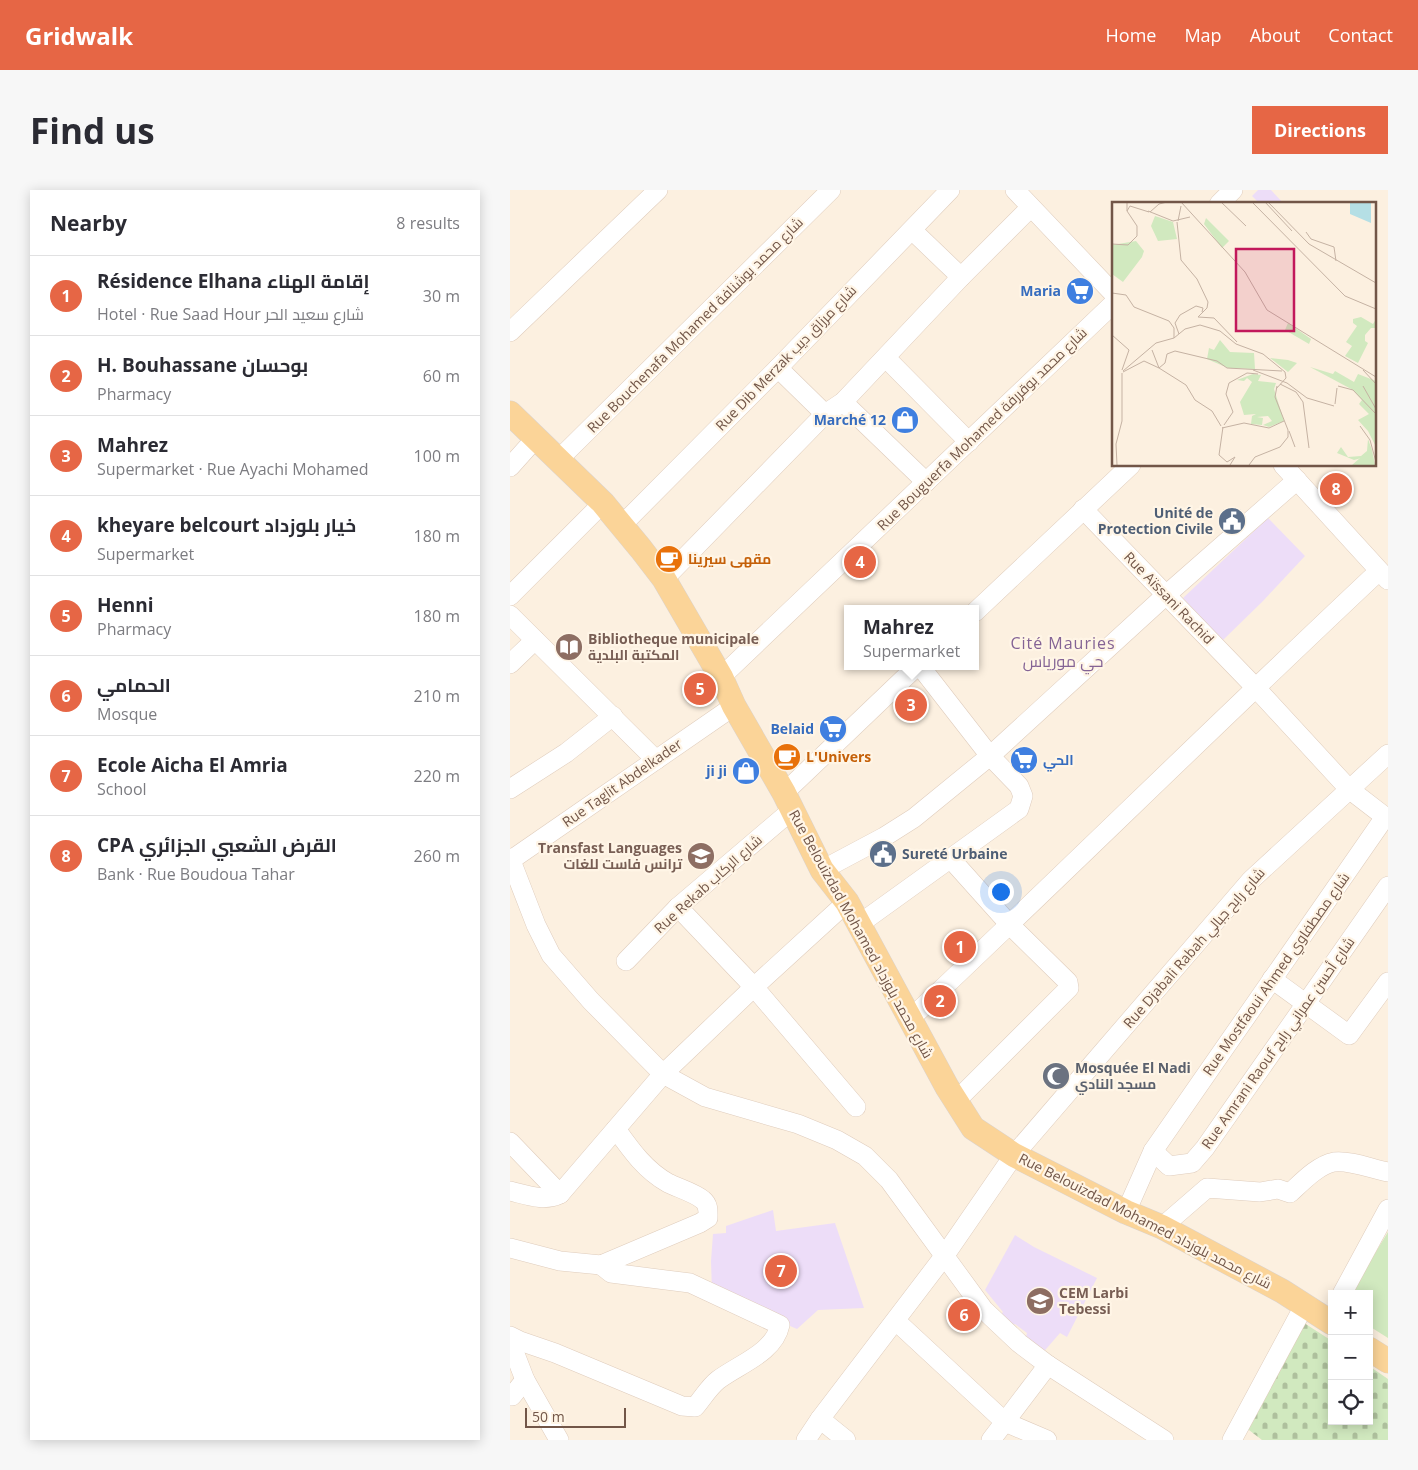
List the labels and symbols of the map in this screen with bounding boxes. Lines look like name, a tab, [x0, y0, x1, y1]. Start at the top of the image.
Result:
inset map	[1112, 202, 1376, 466]
street label: Rue Bouchenafa Mohamed شارع محمد بوشنافة	[583, 213, 807, 437]
supermarket icon: Maria	[1065, 276, 1095, 306]
street label: Rue Dib Merzak شارع مرزاق ديب	[711, 281, 860, 434]
place label: Maria	[1020, 281, 1061, 300]
street label: Rue Bouguerfa Mohamed شارع محمد بوقررفة	[873, 323, 1091, 534]
shop icon: Marché 12	[890, 405, 920, 435]
place label: Marché 12	[814, 410, 886, 429]
pin: 8	[1320, 470, 1352, 508]
place label: Unité de Protection Civile	[1098, 503, 1213, 538]
public building icon: Unité de Protection Civile	[1217, 506, 1247, 536]
pin: 4	[844, 543, 876, 581]
cafe icon: مقهى سيرينا	[654, 544, 684, 574]
street label: Rue Aïssani Rachid	[1120, 547, 1219, 648]
place label: مقهى سيرينا	[688, 549, 771, 568]
place label: Bibliotheque municipale المكتبة البلدية	[588, 629, 759, 664]
library icon: Bibliotheque municipale المكتبة البلدية	[554, 632, 584, 662]
district label: Cité Mauries حي مورياس	[1010, 632, 1116, 675]
pin: 5	[684, 670, 716, 708]
pin: 3	[895, 686, 927, 724]
supermarket icon: Belaid	[818, 714, 848, 744]
place label: Belaid	[770, 719, 814, 738]
street label: Rue Taglit Abdelkader	[558, 734, 686, 831]
cafe icon: L'Univers	[772, 742, 802, 772]
supermarket icon: الحي	[1009, 745, 1039, 775]
place label: L'Univers	[806, 747, 871, 766]
place label: الحي	[1043, 750, 1074, 772]
shop icon: ji ji	[731, 756, 761, 786]
place label: ji ji	[705, 761, 727, 780]
street label: Rue Belouizdad Mohamed شارع محمد بلوزداد	[785, 806, 938, 1061]
street label: Rue Rekab شارع الركاب	[650, 830, 766, 937]
place label: Transfast Languages ترانس فاست للغات	[538, 838, 683, 873]
public building icon: Sureté Urbaine	[868, 839, 898, 869]
school or university icon: Transfast Languages ترانس فاست للغات	[686, 841, 716, 871]
place label: Sureté Urbaine	[902, 844, 1008, 863]
street label: Rue Djabali Rabah شارع رابح جبالي	[1119, 863, 1271, 1034]
street label: Rue Mostfaoui Ahmed شارع مصطفاوي	[1198, 868, 1356, 1081]
your location	[988, 879, 1014, 905]
pin: 1	[944, 928, 976, 966]
street label: Rue Amrani Raouf شارع أحسن عمراني رابح	[1197, 933, 1361, 1154]
pin: 2	[924, 982, 956, 1020]
place label: Mosquée El Nadi مسجد النادي	[1075, 1058, 1191, 1095]
mosque icon: Mosquée El Nadi مسجد النادي	[1041, 1061, 1071, 1091]
street label: Rue Belouizdad Mohamed شارع محمد بلوزداد	[1016, 1148, 1275, 1293]
pin: 7	[765, 1252, 797, 1290]
place label: CEM Larbi Tebessi	[1059, 1283, 1128, 1318]
school or university icon: CEM Larbi Tebessi	[1025, 1286, 1055, 1316]
pin: 6	[948, 1296, 980, 1334]
scale bar	[525, 1405, 626, 1428]

